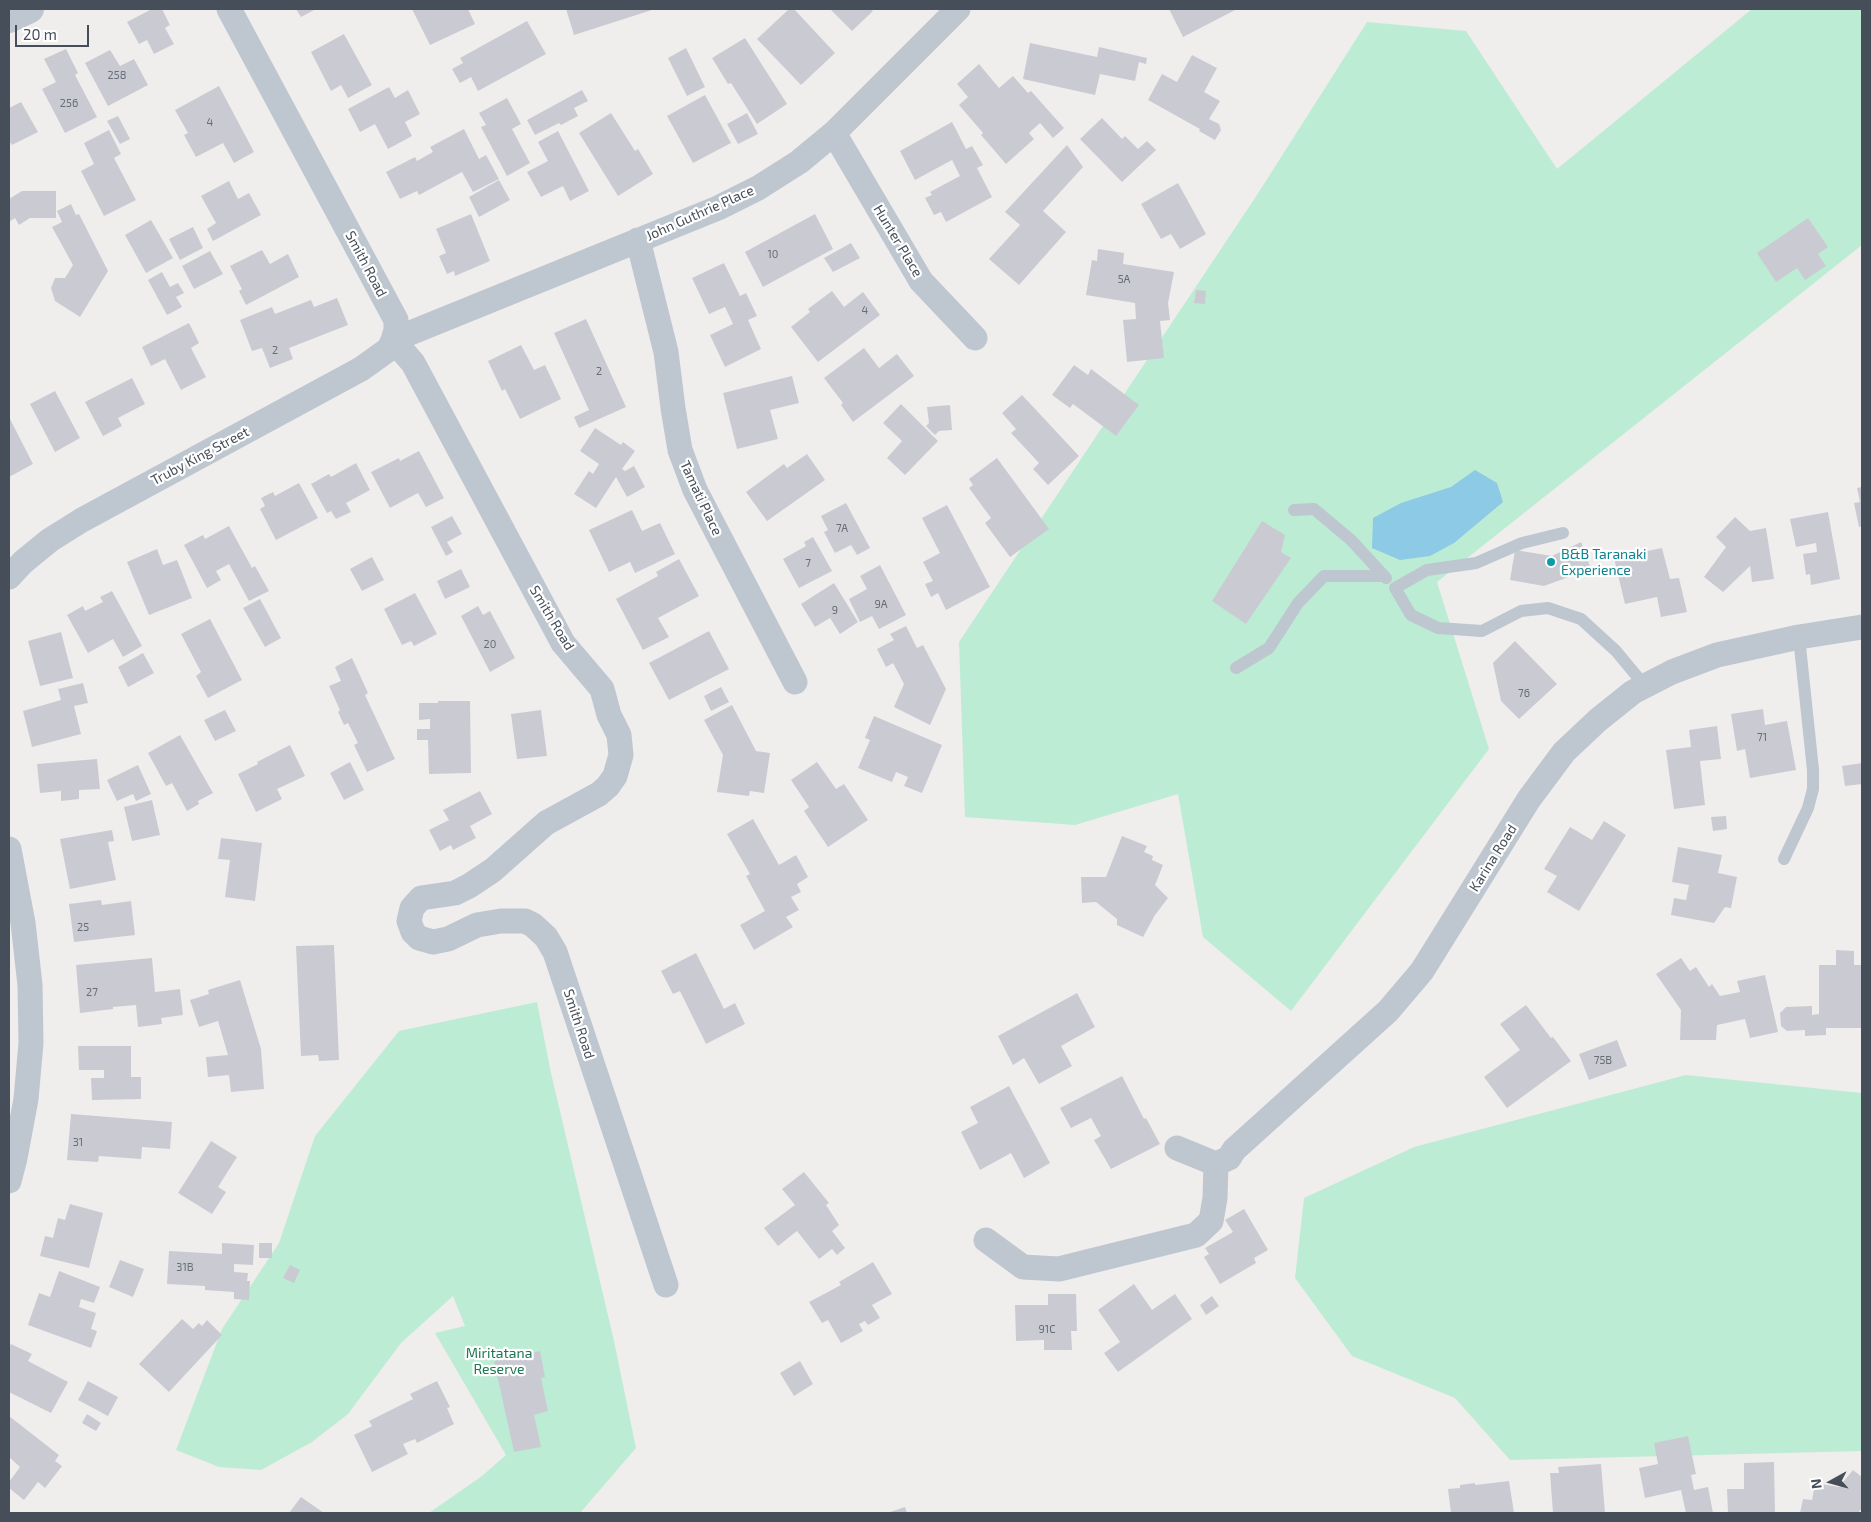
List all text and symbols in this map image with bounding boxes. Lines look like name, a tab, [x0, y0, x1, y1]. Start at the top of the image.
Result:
scale bar	[18, 15, 91, 47]
text: 20 m	[23, 25, 57, 43]
house number: 258	[108, 68, 126, 82]
house number: 256	[60, 96, 78, 110]
house number: 4	[207, 115, 213, 129]
street label: John Guthrie Place	[643, 182, 757, 244]
street label: Hunter Place	[870, 202, 926, 280]
street label: Smith Road	[342, 228, 390, 300]
house number: 10	[767, 247, 779, 261]
house number: 5A	[1118, 272, 1130, 286]
house number: 4	[862, 303, 868, 317]
house number: 2	[272, 343, 278, 357]
house number: 2	[596, 364, 602, 378]
street label: Truby King Street	[148, 423, 252, 489]
street label: Tamati Place	[676, 458, 726, 538]
house number: 7A	[836, 521, 848, 535]
place label: B&B Taranaki Experience	[1561, 546, 1647, 578]
house number: 7	[805, 556, 811, 570]
marker: B&B Taranaki Experience	[1545, 556, 1557, 568]
street label: Smith Road	[526, 583, 578, 653]
house number: 9A	[874, 597, 888, 611]
house number: 9	[832, 603, 838, 617]
house number: 20	[484, 637, 496, 651]
house number: 76	[1518, 686, 1530, 700]
house number: 71	[1757, 730, 1767, 744]
street label: Karina Road	[1466, 821, 1520, 895]
house number: 25	[77, 920, 89, 934]
house number: 27	[86, 985, 98, 999]
street label: Smith Road	[560, 987, 598, 1061]
house number: 75B	[1594, 1053, 1612, 1067]
house number: 31	[73, 1135, 83, 1149]
house number: 31B	[176, 1260, 194, 1274]
house number: 91C	[1039, 1322, 1055, 1336]
park label: Miritatana Reserve	[466, 1345, 532, 1378]
north arrow	[1806, 1457, 1856, 1507]
text: N	[1807, 1478, 1825, 1490]

